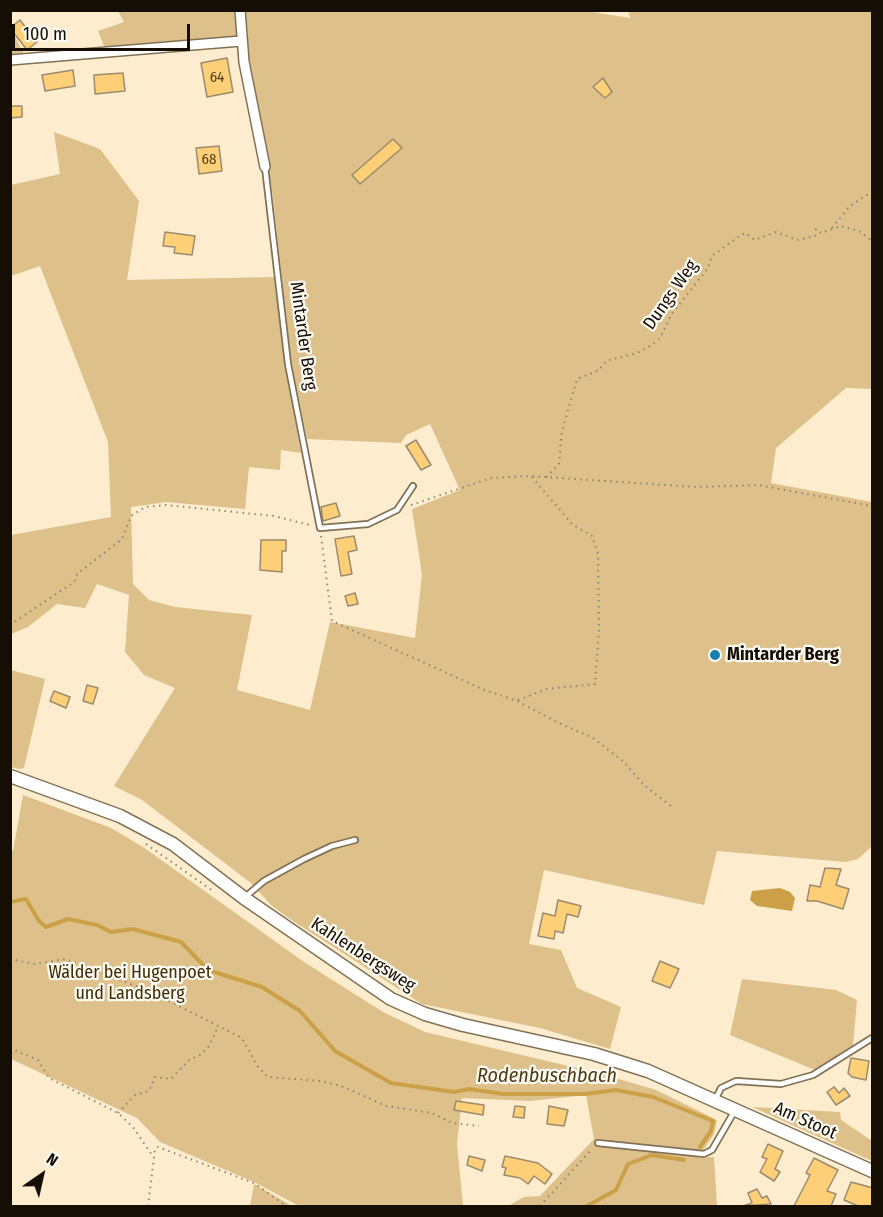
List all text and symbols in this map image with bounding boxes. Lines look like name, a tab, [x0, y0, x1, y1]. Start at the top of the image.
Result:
scale bar	[15, 12, 194, 50]
text: 100 m	[23, 23, 67, 45]
house number: 64	[210, 69, 224, 87]
house number: 68	[202, 151, 216, 169]
street label: Dungs Weg	[639, 256, 703, 334]
street label: Mintarder Berg	[285, 280, 321, 392]
place label: Mintarder Berg	[727, 644, 839, 666]
marker: Mintarder Berg	[708, 648, 722, 662]
street label: Kahlenbergsweg	[307, 913, 419, 997]
park label: Wälder bei Hugenpoet und Landsberg	[48, 962, 212, 1004]
water label: Rodenbuschbach	[477, 1064, 617, 1088]
street label: Am Stoot	[770, 1098, 840, 1144]
north arrow	[12, 1145, 72, 1205]
text: N	[43, 1149, 62, 1170]

